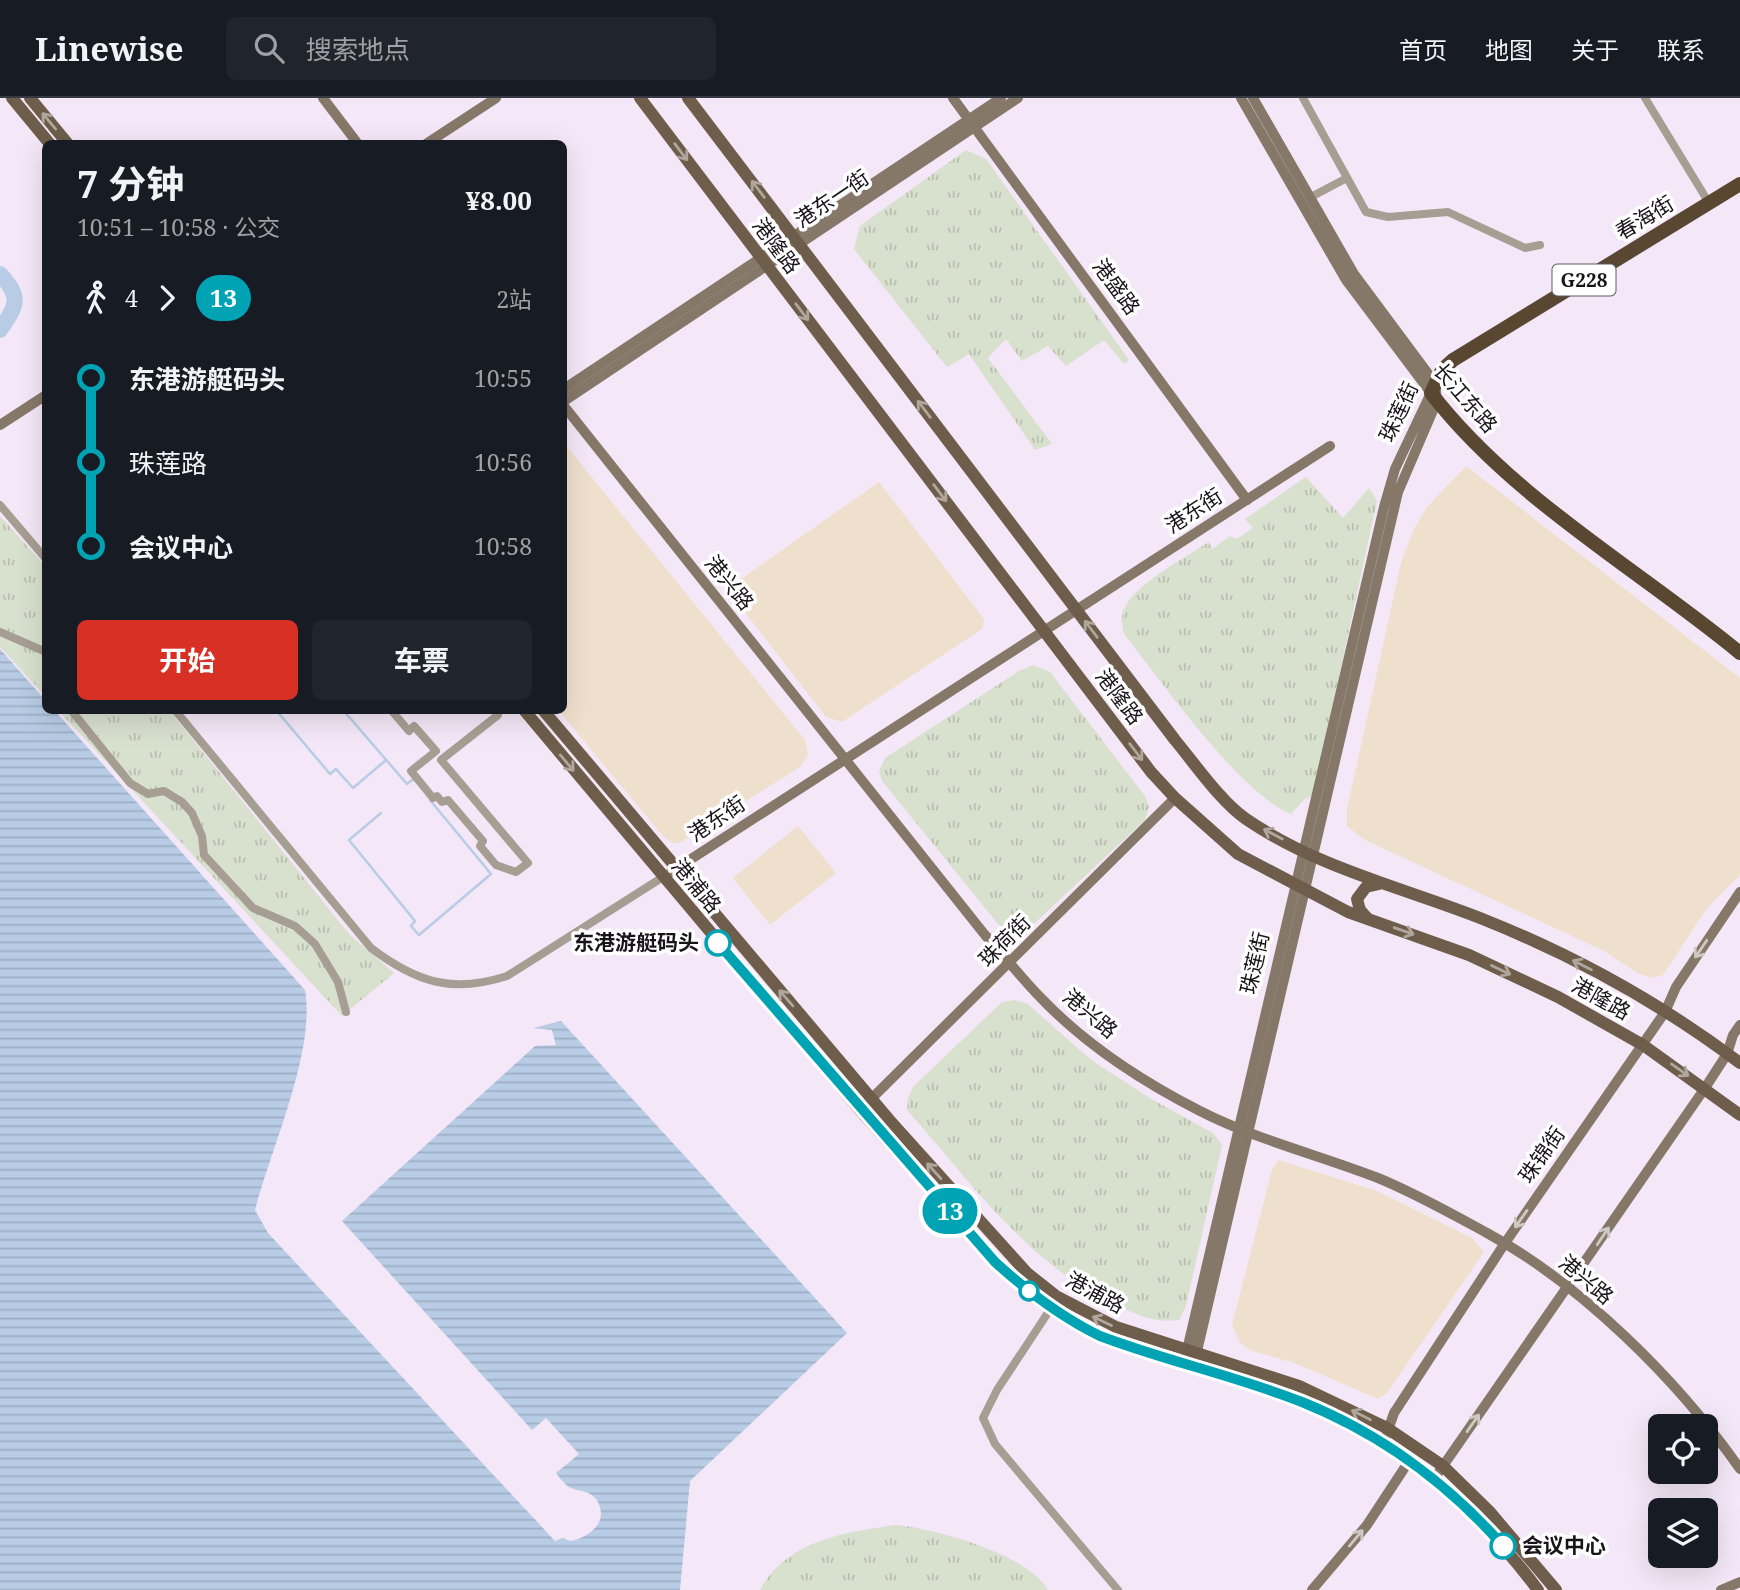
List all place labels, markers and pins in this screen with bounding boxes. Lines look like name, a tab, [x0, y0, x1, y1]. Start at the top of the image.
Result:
place label: 东港游艇码头	[573, 928, 699, 956]
marker: 东港游艇码头	[705, 930, 731, 956]
unlabelled marker	[1019, 1281, 1039, 1301]
place label: 会议中心	[1522, 1531, 1606, 1559]
marker: 会议中心	[1490, 1533, 1516, 1559]

